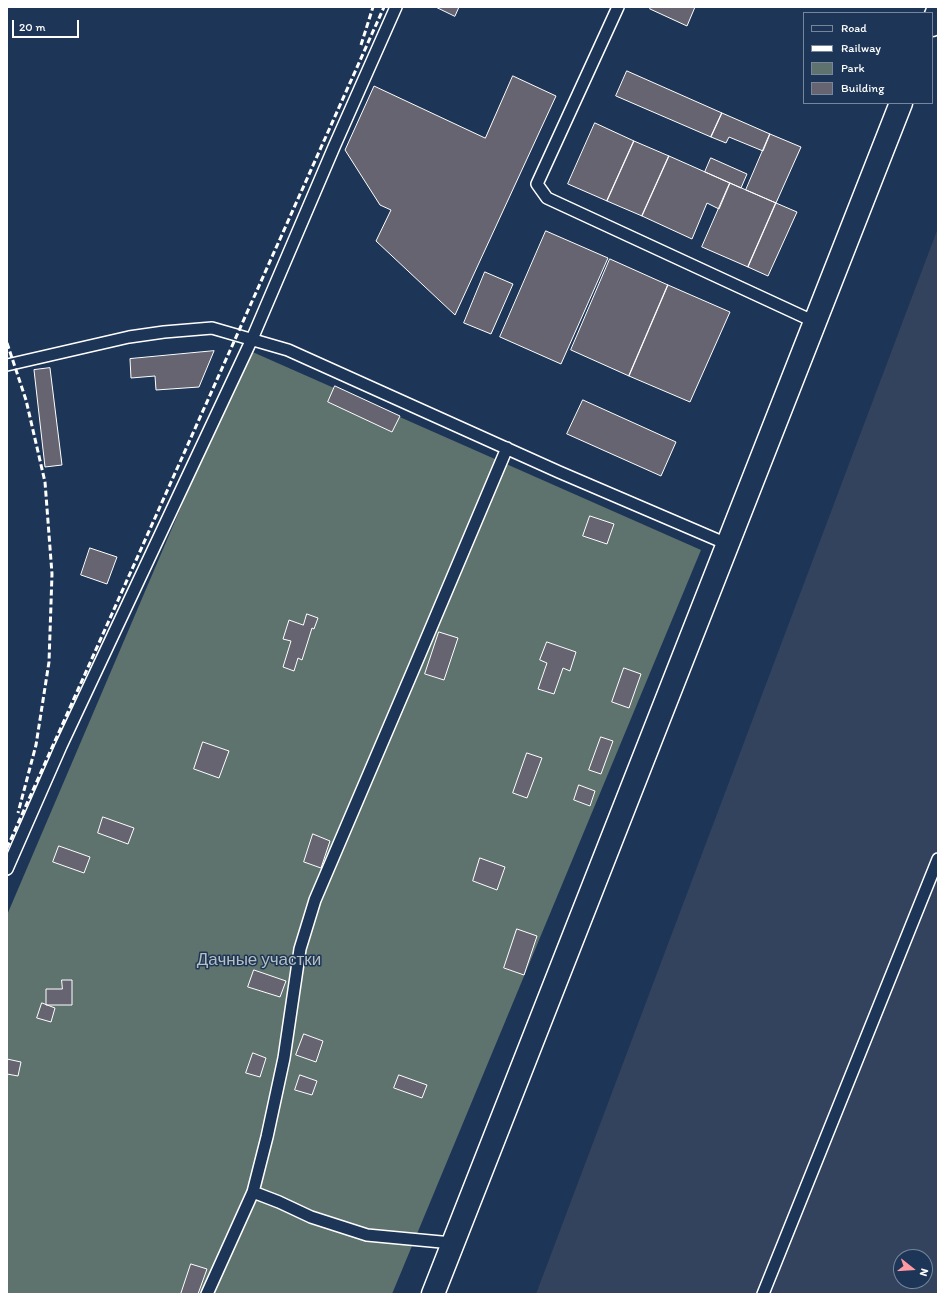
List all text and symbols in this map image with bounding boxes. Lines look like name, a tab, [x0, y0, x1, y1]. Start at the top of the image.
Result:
scale bar	[14, 12, 81, 38]
legend	[803, 12, 933, 104]
text: 20 m	[19, 20, 46, 34]
text: Road	[841, 21, 867, 35]
text: Railway	[841, 41, 881, 55]
text: Park	[841, 61, 865, 75]
text: Building	[841, 81, 884, 95]
park label: Дачные участки	[197, 951, 321, 971]
north arrow	[893, 1249, 933, 1289]
text: N	[917, 1267, 931, 1278]

